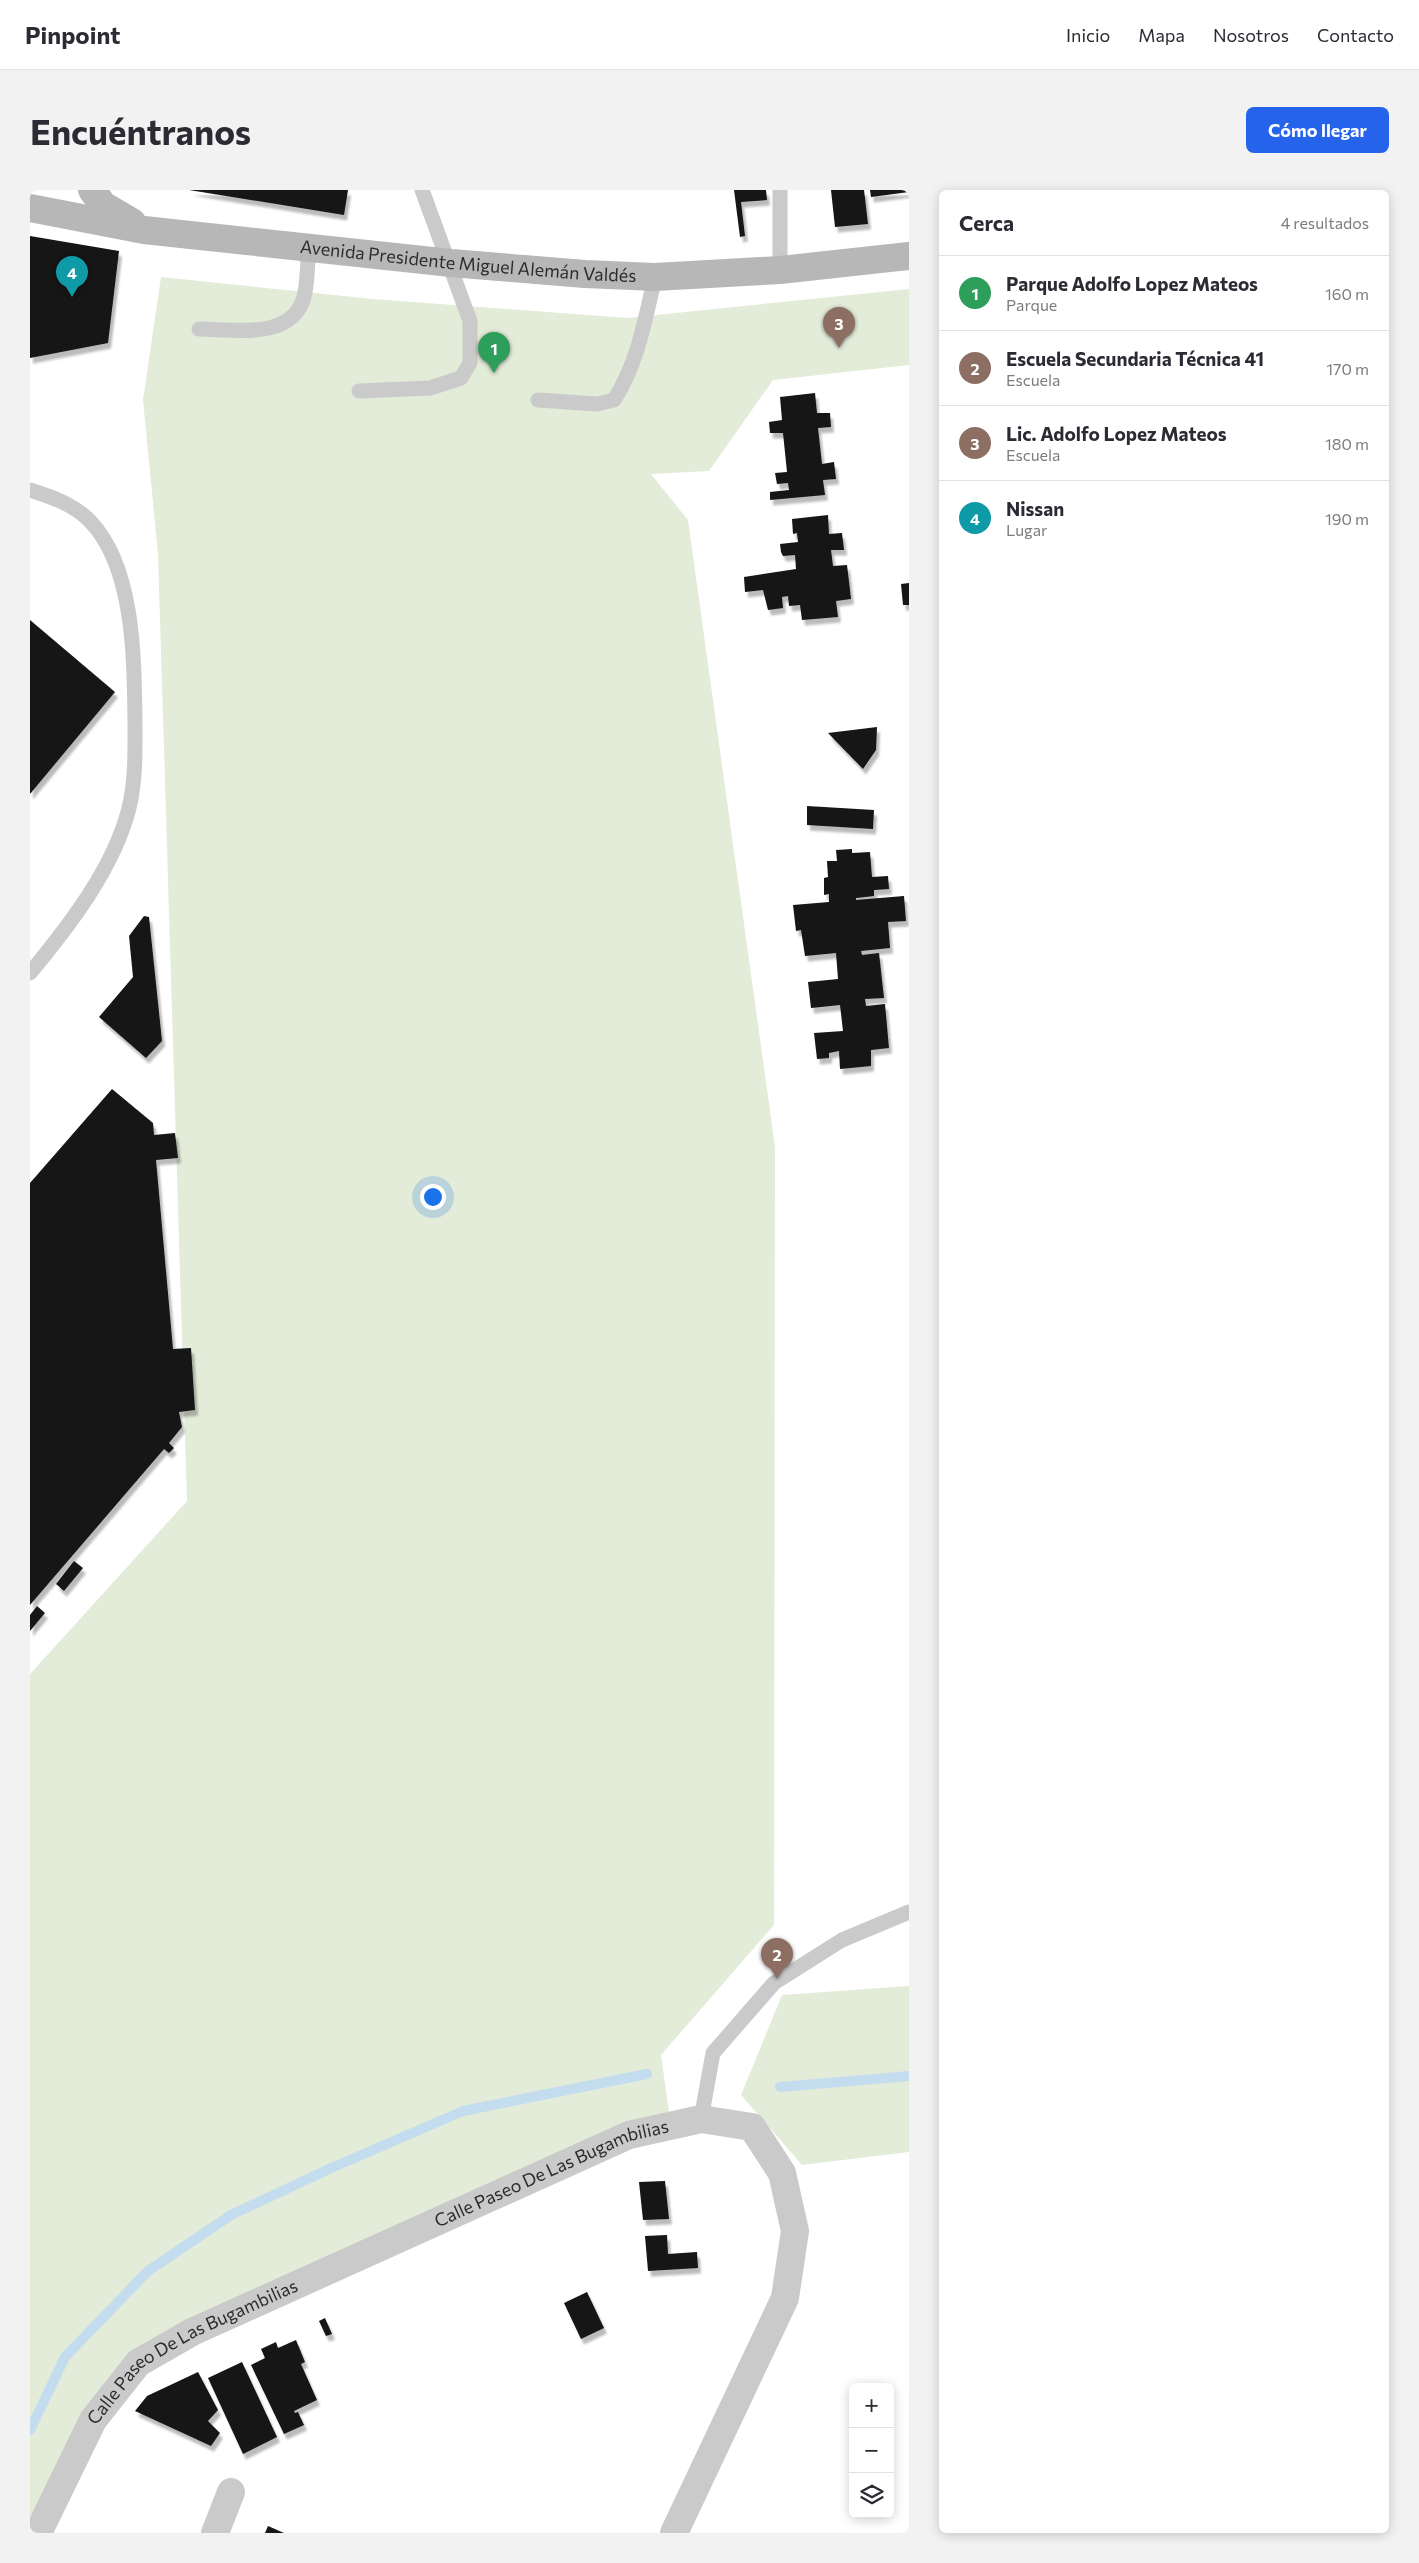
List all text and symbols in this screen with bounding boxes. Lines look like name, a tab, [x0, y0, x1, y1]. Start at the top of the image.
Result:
text: Pinpoint	[25, 20, 120, 49]
text: Inicio	[1066, 24, 1110, 46]
text: Mapa	[1138, 24, 1185, 46]
text: Nosotros	[1213, 24, 1289, 46]
text: Contacto	[1317, 24, 1394, 46]
button: Cómo llegar	[1246, 107, 1389, 153]
text: Encuéntranos	[30, 109, 251, 152]
text: Cerca	[959, 210, 1014, 235]
text: 4 resultados	[1281, 213, 1369, 232]
street label: Avenida Presidente Miguel Alemán Valdés	[299, 235, 637, 286]
pin: 4	[56, 256, 88, 297]
text: Parque Adolfo Lopez Mateos	[1006, 272, 1258, 295]
text: 1	[971, 284, 979, 303]
text: 160 m	[1325, 284, 1369, 303]
text: Parque	[1006, 295, 1057, 314]
pin: 3	[823, 307, 855, 348]
pin: 1	[478, 332, 510, 373]
text: Escuela Secundaria Técnica 41	[1006, 347, 1264, 370]
text: 2	[970, 359, 980, 378]
text: 170 m	[1326, 359, 1369, 378]
text: Escuela	[1006, 370, 1060, 389]
text: Lic. Adolfo Lopez Mateos	[1006, 422, 1227, 445]
text: 3	[970, 434, 980, 453]
text: 180 m	[1325, 434, 1369, 453]
text: Escuela	[1006, 445, 1060, 464]
text: Nissan	[1006, 497, 1064, 520]
text: 4	[970, 509, 980, 528]
text: 190 m	[1325, 509, 1369, 528]
text: Lugar	[1006, 520, 1047, 539]
your location	[420, 1184, 446, 1210]
pin: 2	[761, 1938, 793, 1979]
street label: Calle Paseo De Las Bugambilias	[431, 2115, 671, 2231]
street label: Calle Paseo De Las Bugambilias	[82, 2274, 301, 2429]
map controls	[849, 2383, 894, 2518]
button: +	[849, 2383, 894, 2428]
button: −	[849, 2428, 894, 2473]
button: layers	[849, 2473, 894, 2518]

